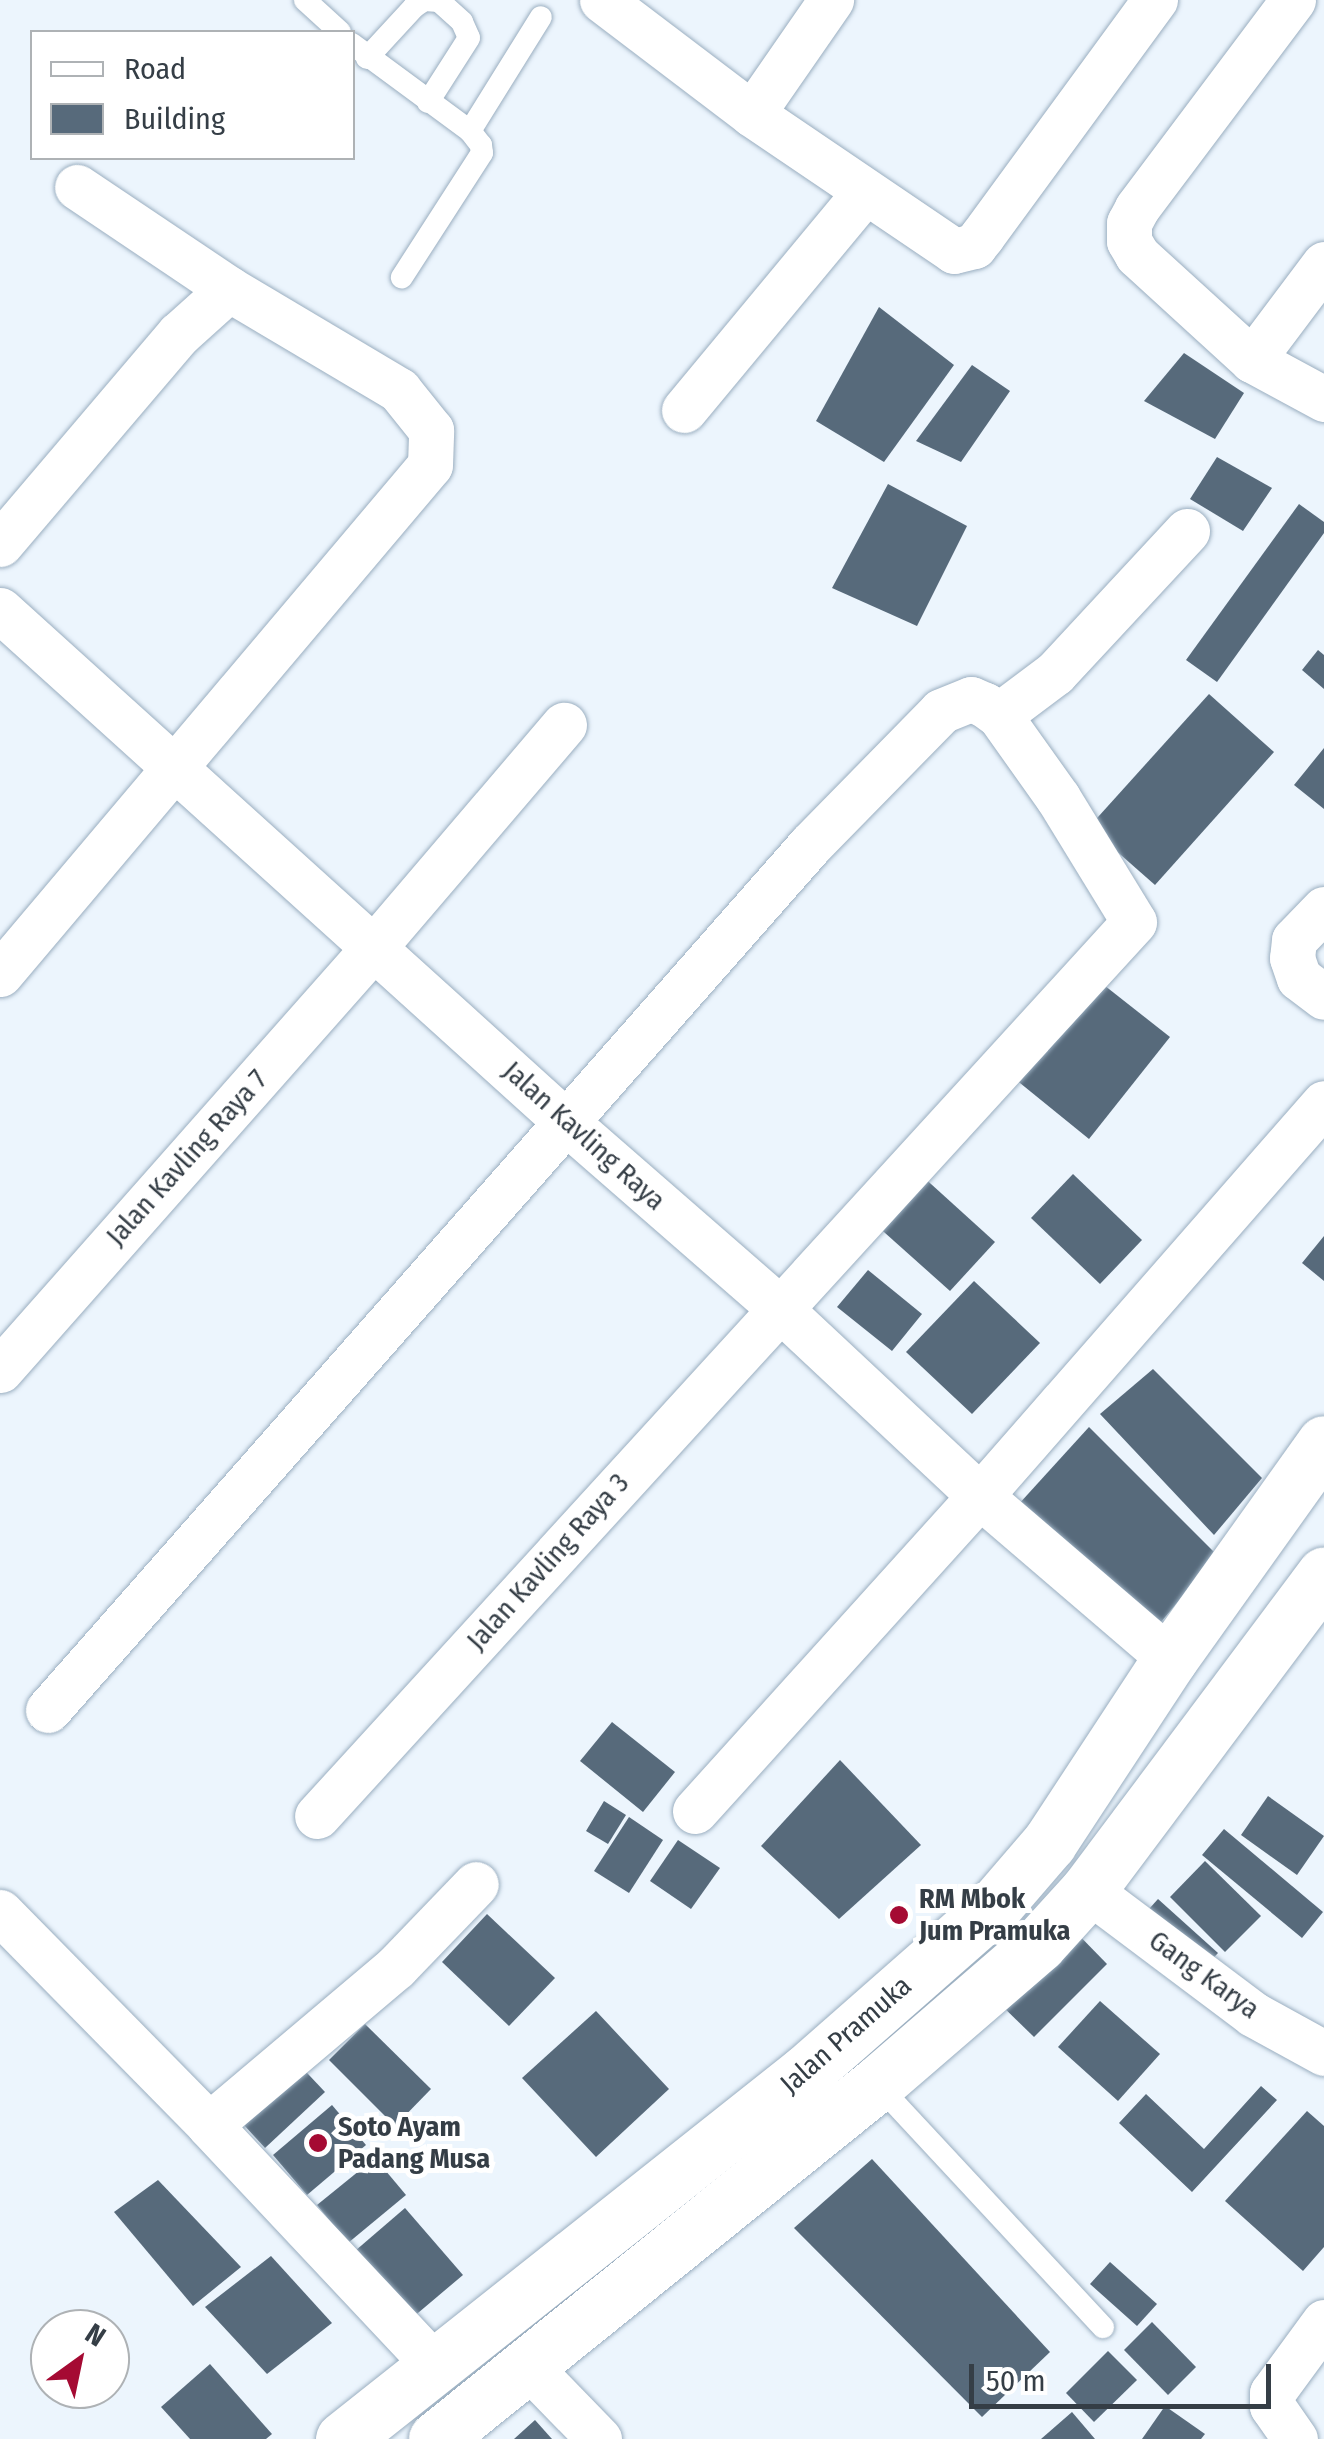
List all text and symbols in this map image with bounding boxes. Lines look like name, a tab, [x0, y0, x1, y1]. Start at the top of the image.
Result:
legend	[30, 30, 355, 160]
text: Road	[124, 51, 186, 87]
text: Building	[124, 101, 225, 137]
street label: Jalan Kavling Raya	[496, 1054, 672, 1218]
street label: Jalan Kavling Raya 7	[99, 1063, 275, 1253]
street label: Jalan Kavling Raya 3	[460, 1467, 636, 1657]
place label: RM Mbok Jum Pramuka	[919, 1882, 1071, 1948]
marker: RM Mbok Jum Pramuka	[888, 1904, 910, 1926]
street label: Gang Karya	[1142, 1924, 1266, 2026]
street label: Jalan Pramuka	[774, 1969, 918, 2101]
place label: Soto Ayam Padang Musa	[338, 2110, 490, 2176]
marker: Soto Ayam Padang Musa	[307, 2132, 329, 2154]
north arrow	[30, 2309, 130, 2409]
text: N	[79, 2317, 112, 2354]
scale bar	[974, 2344, 1276, 2406]
text: 50 m	[986, 2363, 1046, 2399]

